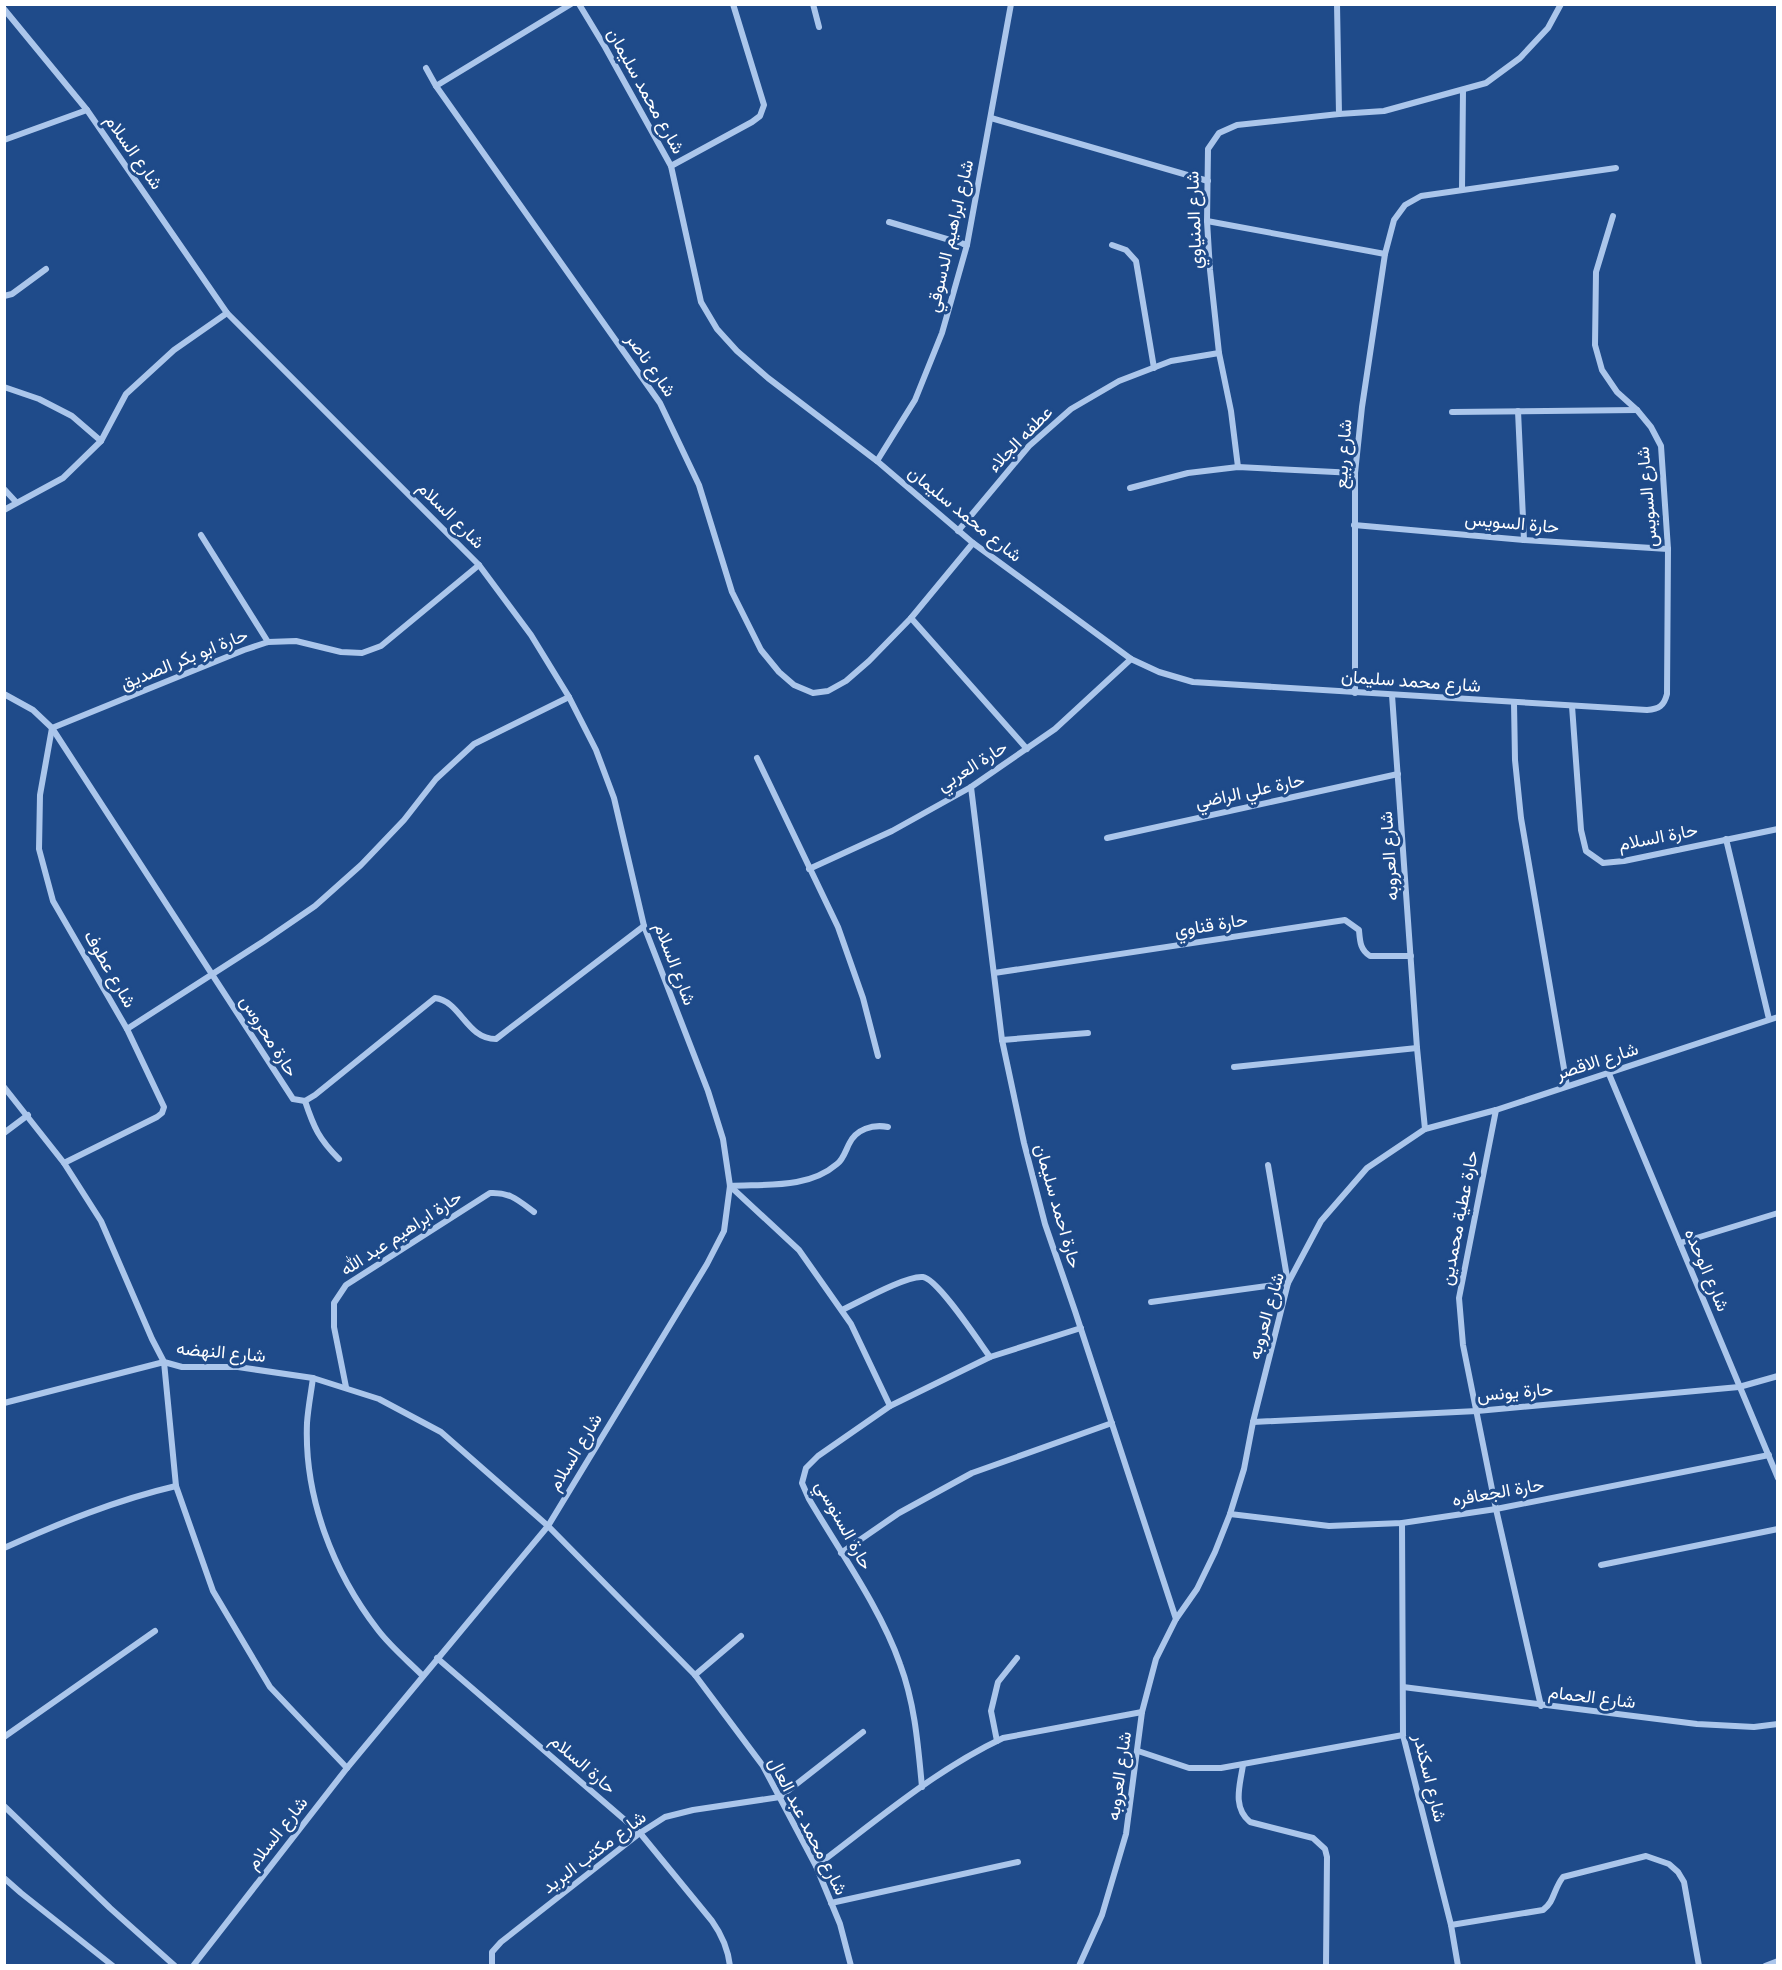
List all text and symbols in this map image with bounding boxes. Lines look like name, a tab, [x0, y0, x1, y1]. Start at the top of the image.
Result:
street label: شارع محمد سليمان	[602, 24, 690, 158]
street label: شارع السلام	[99, 110, 168, 194]
street label: شارع ابراهيم الدسوقي	[922, 158, 982, 315]
street label: شارع المنياوي	[1181, 170, 1211, 269]
street label: شارع ناصر	[620, 328, 681, 402]
street label: عطفه الجلاء	[983, 401, 1057, 477]
street label: شارع ربيع	[1330, 418, 1357, 490]
street label: شارع السويس	[1632, 446, 1663, 548]
street label: شارع محمد سليمان	[903, 461, 1026, 567]
street label: شارع السلام	[412, 477, 489, 554]
street label: حارة السويس	[1464, 508, 1560, 538]
street label: حارة ابو بكر الصديق	[117, 623, 251, 695]
street label: شارع محمد سليمان	[1340, 665, 1482, 698]
street label: حارة العربي	[933, 736, 1013, 800]
street label: حارة علي الراضي	[1193, 769, 1308, 817]
street label: شارع العروبه	[1375, 811, 1404, 901]
street label: حارة السلام	[1616, 819, 1700, 856]
street label: حارة قناوي	[1173, 908, 1250, 946]
street label: شارع السلام	[648, 920, 701, 1009]
street label: شارع عطوف	[78, 926, 141, 1012]
street label: حارة محروس	[235, 991, 303, 1081]
street label: شارع الاقصر	[1552, 1037, 1641, 1086]
street label: حارة احمد سليمان	[1030, 1141, 1086, 1271]
street label: حارة عطية محمدين	[1435, 1149, 1483, 1287]
street label: حارة ابراهيم عبد الله	[336, 1186, 466, 1281]
street label: شارع الوحده	[1679, 1225, 1734, 1315]
street label: شارع العروبه	[1243, 1270, 1290, 1362]
street label: شارع النهضه	[175, 1337, 267, 1368]
street label: حارة يونس	[1476, 1378, 1554, 1406]
street label: شارع السلام	[543, 1409, 608, 1495]
street label: حارة الجعافره	[1450, 1473, 1546, 1511]
street label: حارة السنوسي	[807, 1477, 878, 1575]
street label: شارع الحمام	[1547, 1681, 1637, 1714]
street label: حارة السلام	[545, 1729, 621, 1799]
street label: شارع العروبه	[1102, 1730, 1137, 1822]
street label: شارع اسكندر	[1407, 1731, 1452, 1824]
street label: شارع محمد عبد العال	[763, 1753, 852, 1899]
street label: شارع السلام	[242, 1792, 313, 1875]
street label: شارع مكتب البريد	[538, 1806, 651, 1899]

